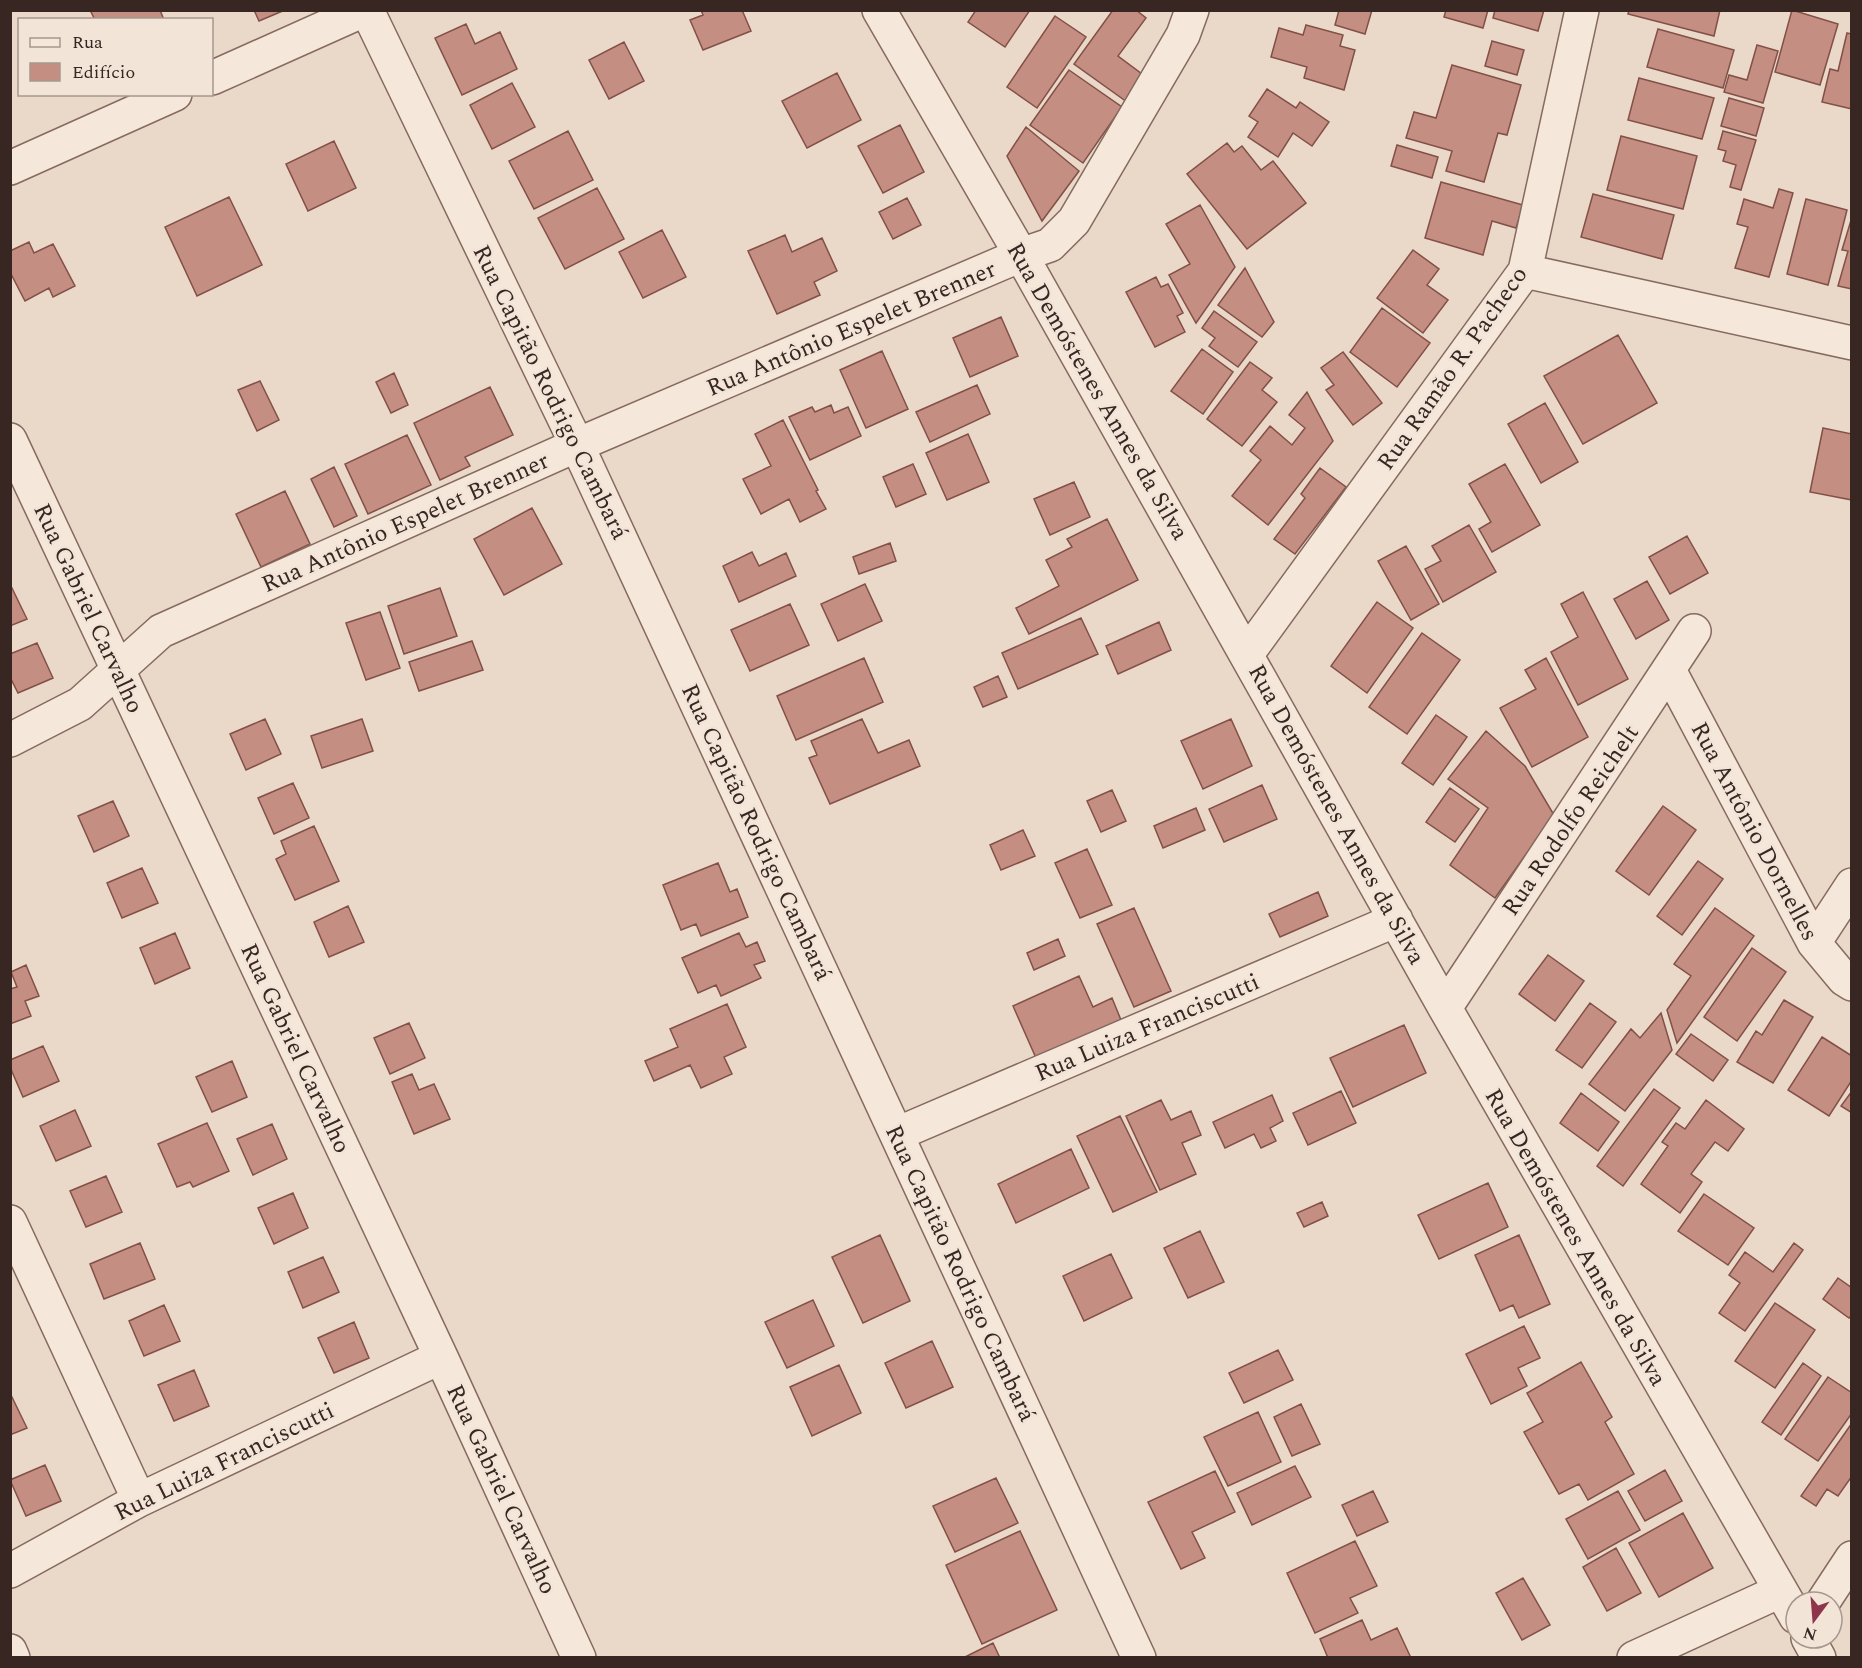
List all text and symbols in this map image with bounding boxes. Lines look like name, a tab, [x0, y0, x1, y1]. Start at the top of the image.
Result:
legend	[18, 18, 213, 96]
text: Rua	[72, 29, 103, 56]
text: Edifício	[72, 59, 135, 86]
street label: Rua Demóstenes Annes da Silva	[997, 236, 1198, 547]
street label: Rua Capitão Rodrigo Cambará	[463, 239, 637, 546]
street label: Rua Antônio Espelet Brenner	[701, 252, 1002, 406]
street label: Rua Ramão R. Pacheco	[1369, 259, 1537, 478]
street label: Rua Antônio Espelet Brenner	[256, 443, 555, 603]
street label: Rua Gabriel Carvalho	[24, 497, 153, 719]
street label: Rua Demóstenes Annes da Silva	[1238, 658, 1434, 972]
street label: Rua Capitão Rodrigo Cambará	[671, 678, 841, 987]
street label: Rua Antônio Dornelles	[1681, 715, 1827, 947]
street label: Rua Rodolfo Reichelt	[1493, 718, 1648, 924]
street label: Rua Gabriel Carvalho	[231, 937, 360, 1159]
street label: Rua Luiza Franciscutti	[1030, 964, 1265, 1092]
street label: Rua Demóstenes Annes da Silva	[1475, 1082, 1676, 1393]
street label: Rua Capitão Rodrigo Cambará	[875, 1119, 1045, 1428]
street label: Rua Gabriel Carvalho	[437, 1378, 566, 1600]
street label: Rua Luiza Franciscutti	[108, 1393, 341, 1531]
north arrow	[1784, 1590, 1844, 1650]
text: N	[1801, 1620, 1820, 1647]

